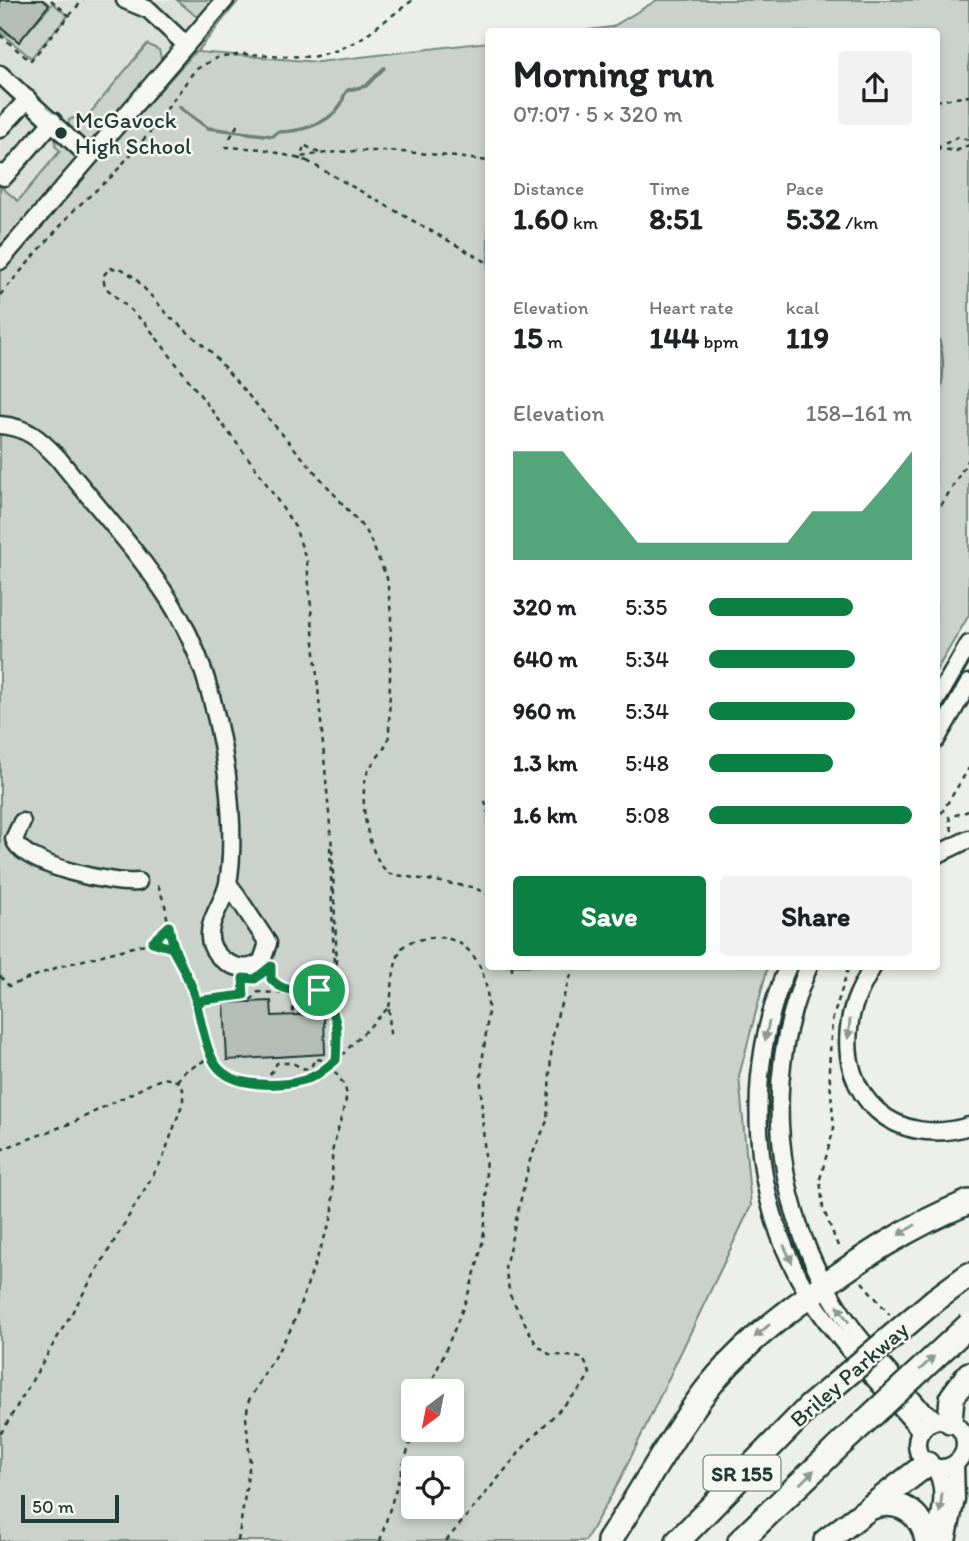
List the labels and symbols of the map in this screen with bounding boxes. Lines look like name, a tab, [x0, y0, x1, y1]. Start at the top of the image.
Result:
place label: McGavock High School	[75, 106, 192, 160]
marker: McGavock High School	[53, 125, 69, 141]
pin	[289, 960, 349, 1020]
one-way arrow	[843, 1018, 854, 1040]
one-way arrow	[762, 1020, 773, 1042]
one-way arrow	[897, 1223, 916, 1236]
one-way arrow	[782, 1244, 794, 1264]
one-way arrow	[836, 1305, 850, 1323]
street label: Briley Parkway	[784, 1315, 914, 1433]
one-way arrow	[753, 1323, 771, 1339]
one-way arrow	[918, 1356, 935, 1372]
north arrow	[401, 1379, 464, 1442]
road number: SR 155	[704, 1456, 780, 1490]
one-way arrow	[798, 1469, 815, 1485]
scale bar	[21, 1492, 119, 1524]
one-way arrow	[935, 1493, 946, 1515]

